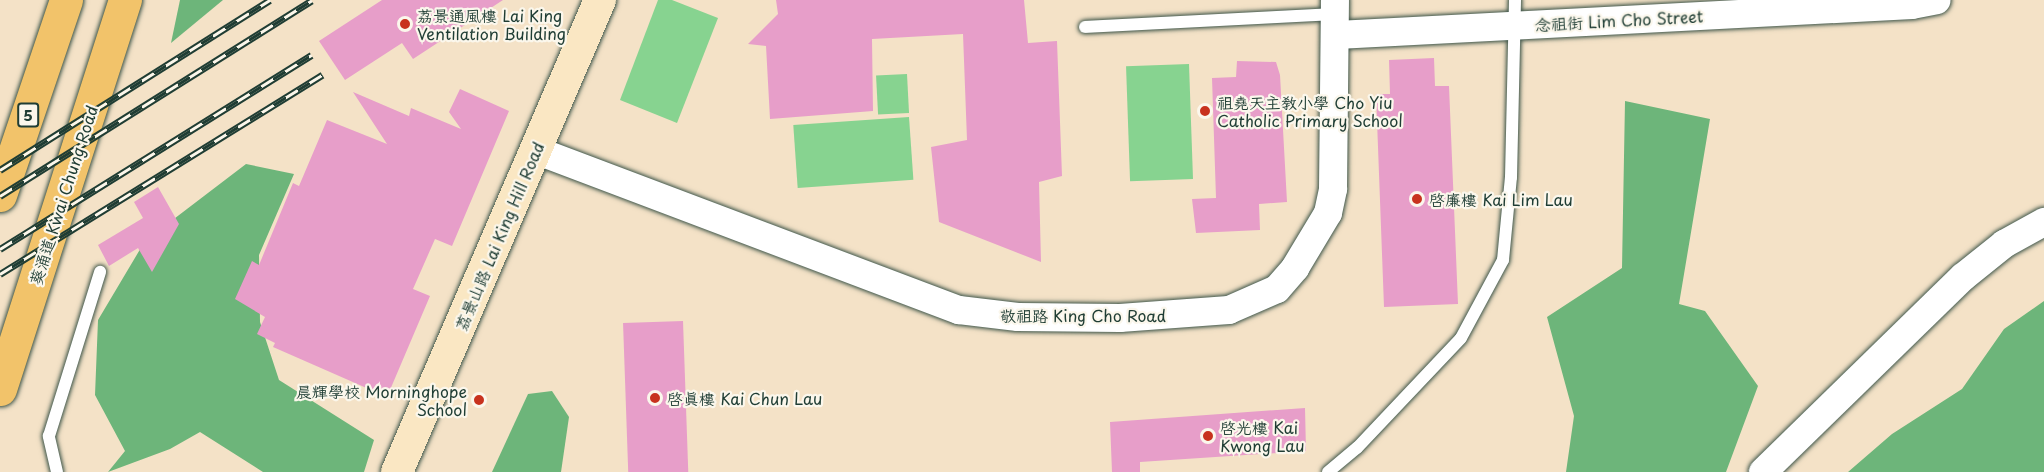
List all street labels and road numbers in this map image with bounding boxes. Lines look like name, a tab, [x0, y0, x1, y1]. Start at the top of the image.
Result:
street label: 念祖街 Lim Cho Street	[1534, 6, 1704, 34]
road number: 5	[16, 103, 40, 127]
street label: 葵涌道 Kwai Chung Road	[25, 103, 101, 287]
street label: 荔景山路 Lai King Hill Road	[450, 137, 548, 335]
street label: 敬祖路 King Cho Road	[1000, 305, 1166, 325]

